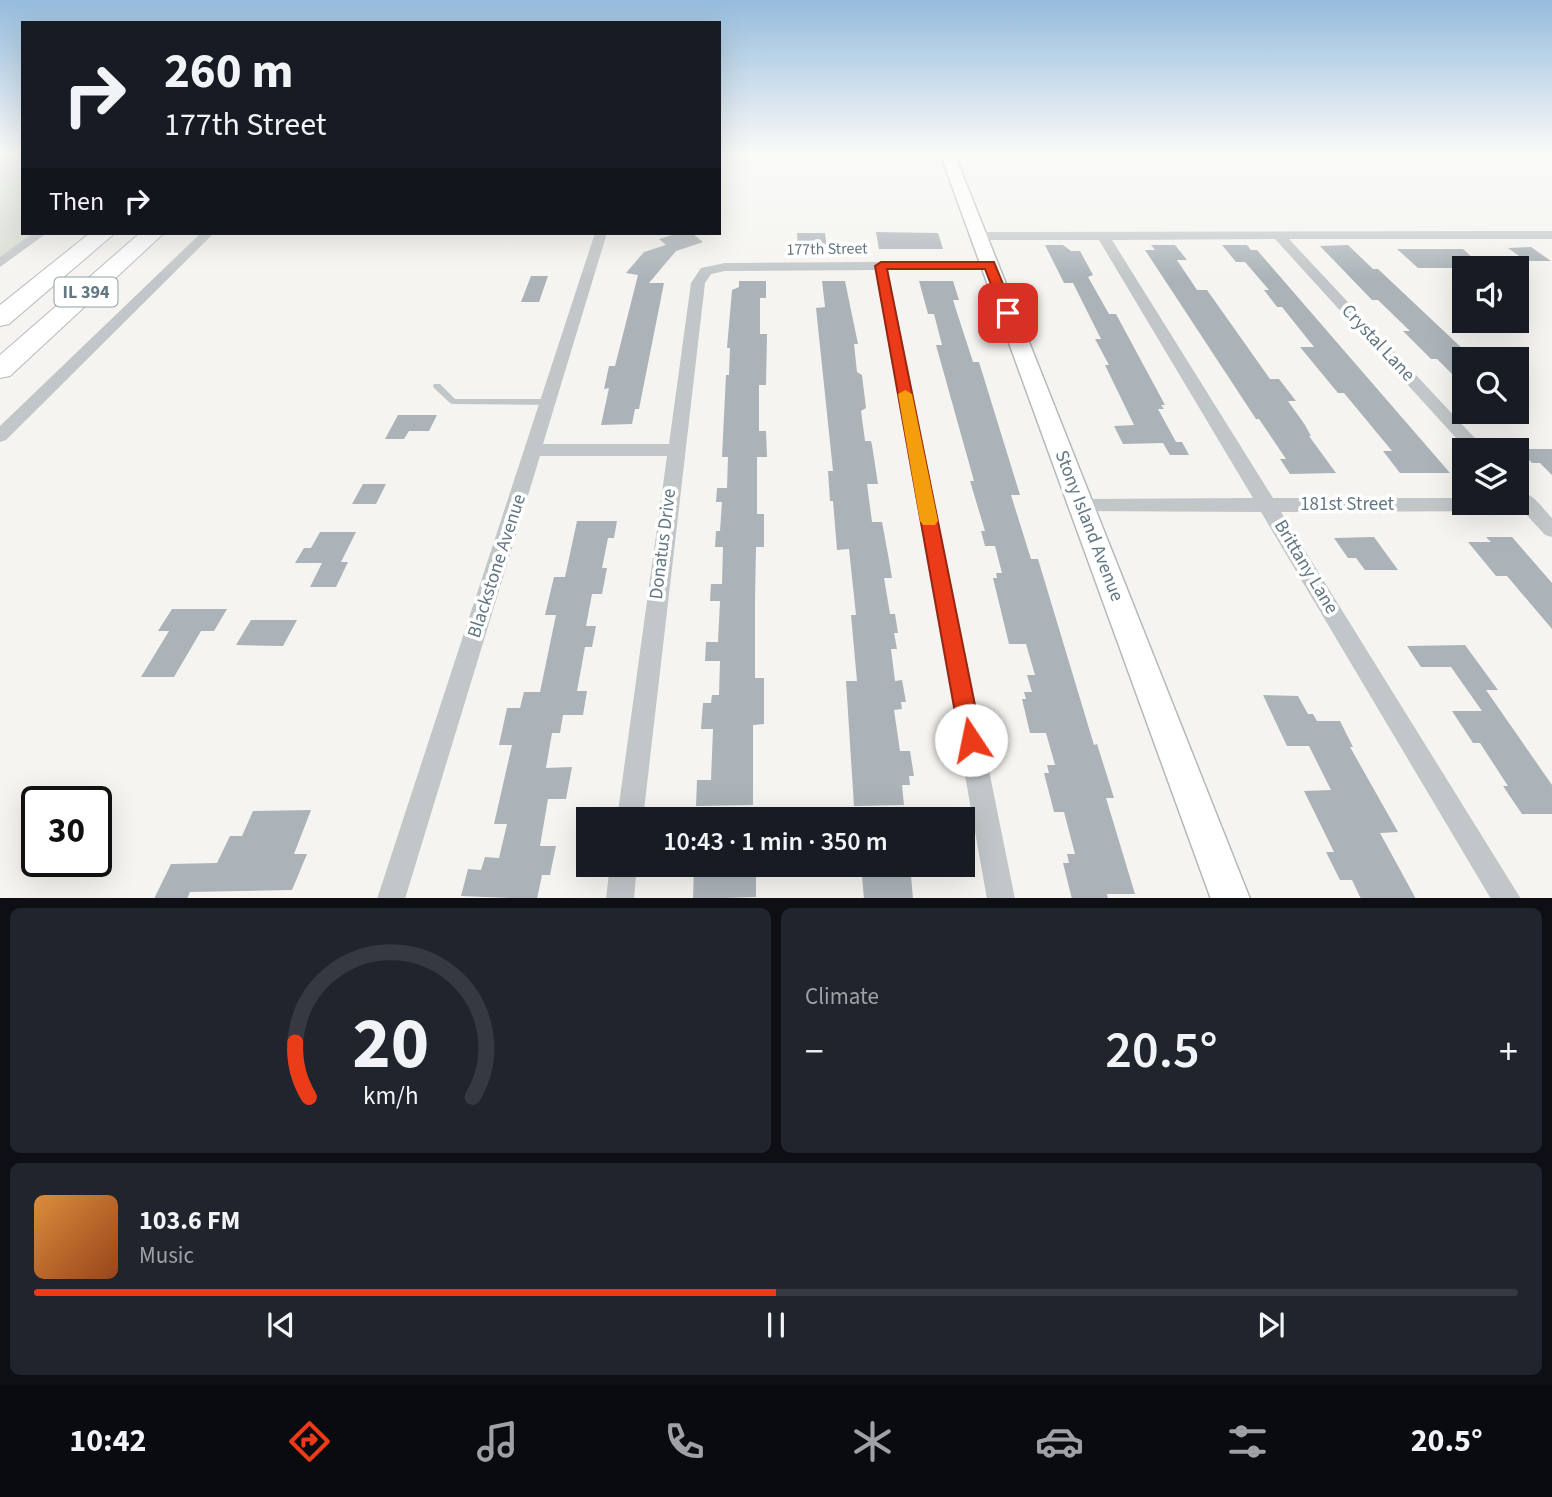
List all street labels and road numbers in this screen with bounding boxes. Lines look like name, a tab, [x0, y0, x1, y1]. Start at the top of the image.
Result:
street label: 177th Street	[786, 237, 868, 261]
road number: IL 394	[55, 278, 118, 306]
street label: Crystal Lane	[1335, 298, 1421, 388]
street label: Stony Island Avenue	[1048, 447, 1130, 605]
street label: Donatus Drive	[643, 487, 683, 601]
street label: Blackstone Avenue	[461, 491, 533, 641]
street label: 181st Street	[1300, 491, 1394, 518]
street label: Brittany Lane	[1267, 515, 1345, 619]

